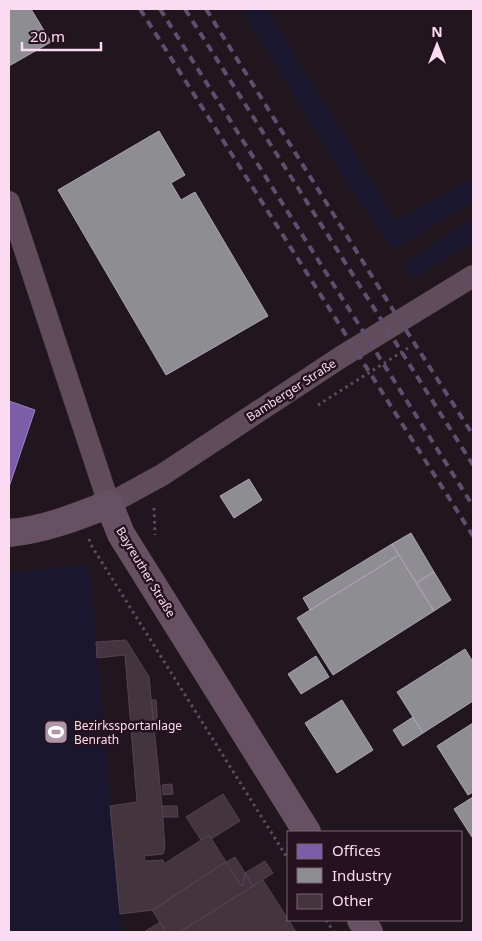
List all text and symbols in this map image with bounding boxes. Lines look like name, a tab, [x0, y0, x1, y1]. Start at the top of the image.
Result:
scale bar	[22, 20, 101, 52]
north arrow	[412, 20, 462, 70]
text: N	[431, 22, 443, 41]
text: 20 m	[30, 26, 65, 46]
street label: Bamberger Straße	[243, 355, 339, 425]
street label: Bayreuther Straße	[112, 524, 180, 621]
place label: Bezirkssportanlage Benrath	[74, 717, 182, 748]
sports icon: Bezirkssportanlage Benrath	[43, 719, 69, 745]
legend	[287, 831, 462, 921]
text: Offices	[332, 840, 381, 860]
text: Industry	[332, 865, 392, 885]
text: Other	[332, 890, 373, 910]

